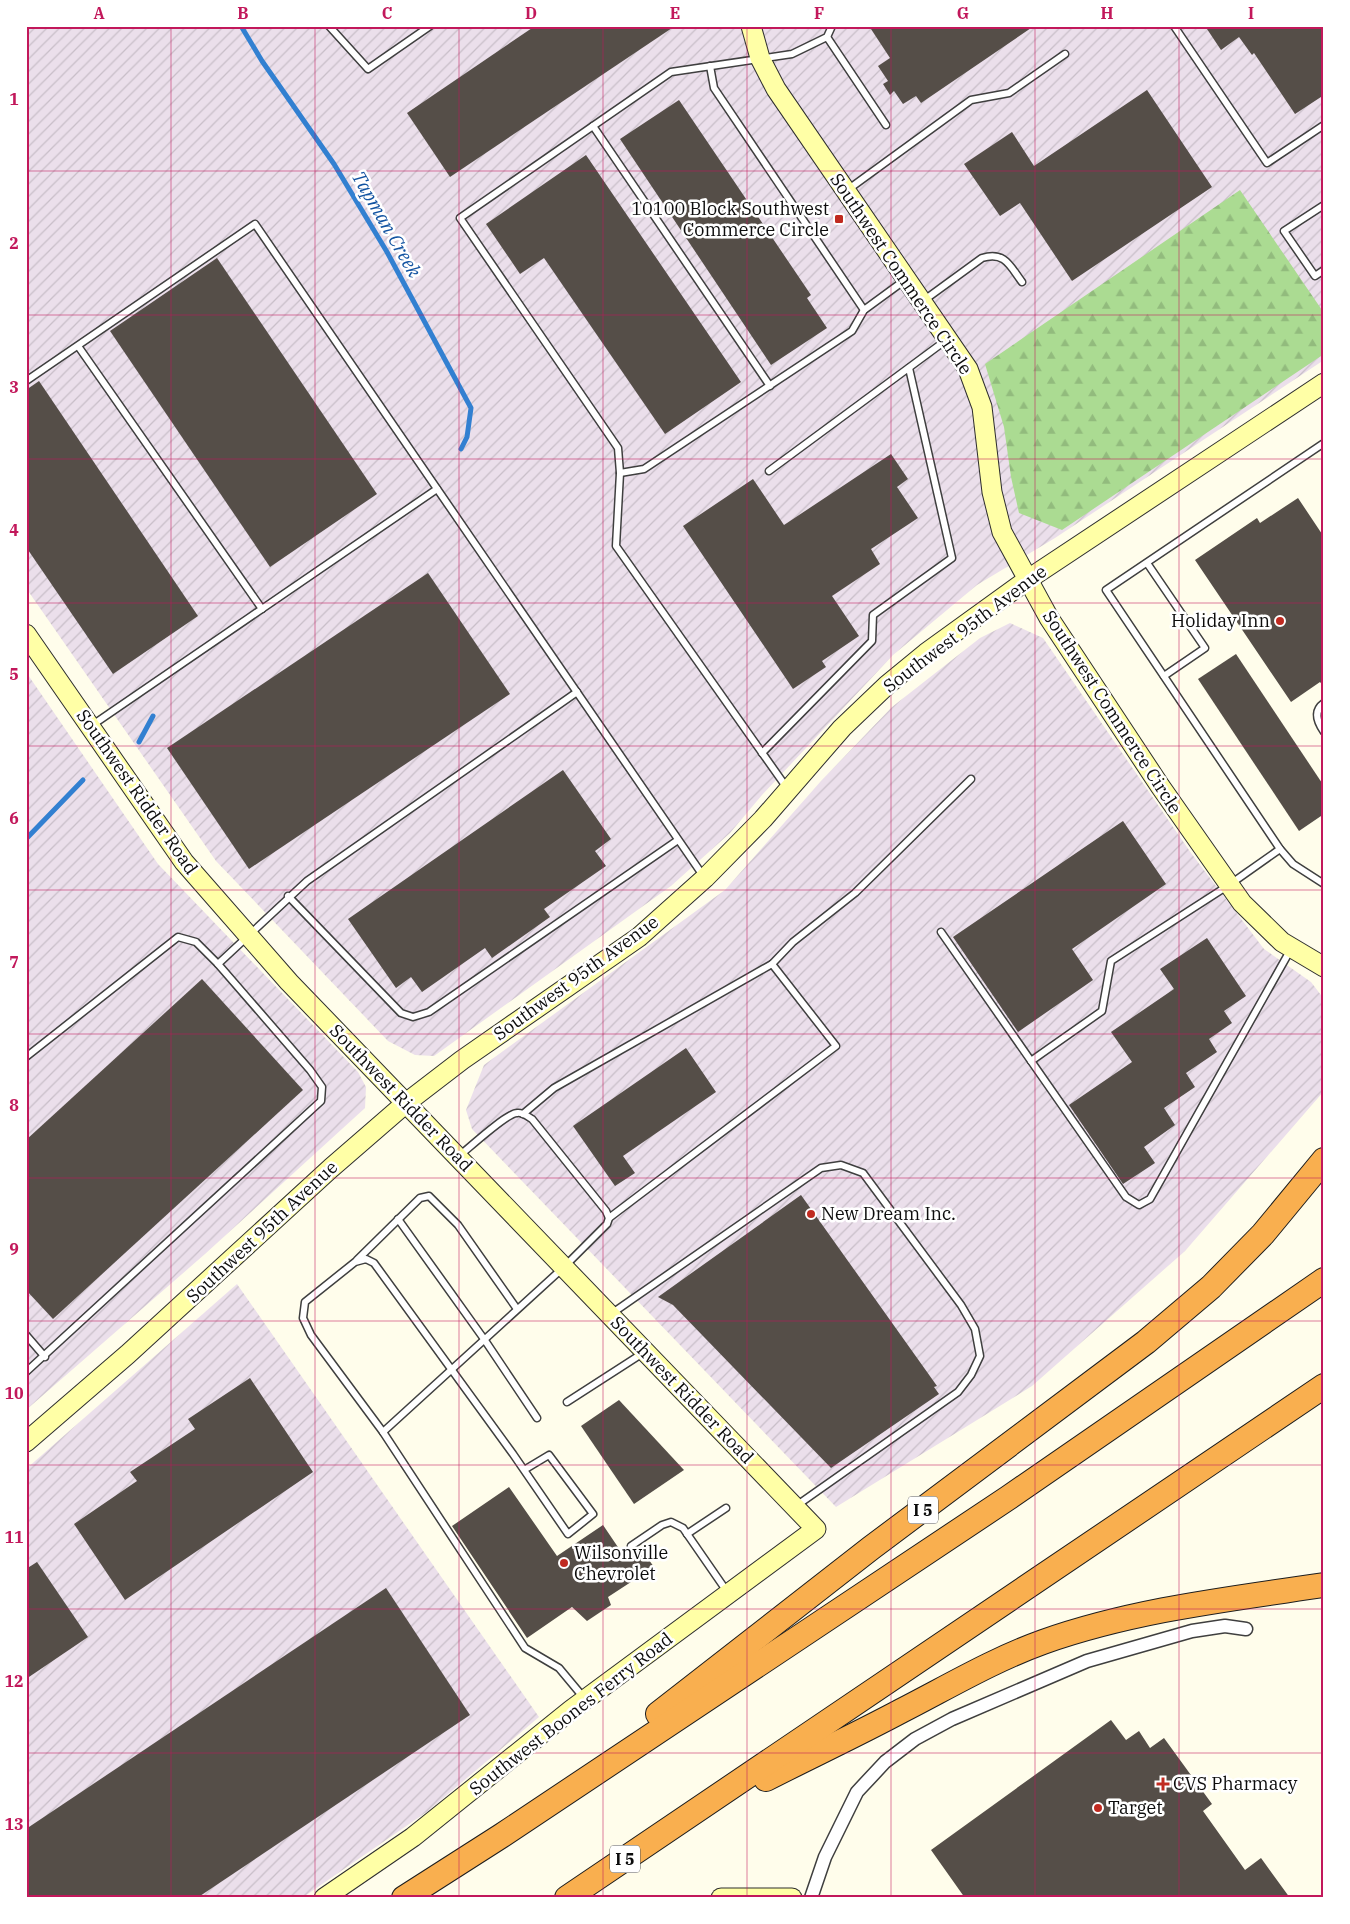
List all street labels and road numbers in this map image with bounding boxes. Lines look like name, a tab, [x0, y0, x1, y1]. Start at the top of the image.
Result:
street label: Southwest Commerce Circle	[825, 169, 978, 379]
street label: Southwest 95th Avenue	[878, 560, 1051, 698]
street label: Southwest Commerce Circle	[1038, 606, 1187, 818]
street label: Southwest Ridder Road	[72, 705, 203, 879]
street label: Southwest 95th Avenue	[489, 910, 663, 1045]
street label: Southwest Ridder Road	[325, 1019, 478, 1176]
street label: Southwest 95th Avenue	[181, 1155, 342, 1308]
street label: Southwest Ridder Road	[606, 1311, 759, 1468]
road number: I 5	[908, 1496, 938, 1524]
street label: Southwest Boones Ferry Road	[464, 1627, 677, 1800]
road number: I 5	[610, 1846, 640, 1872]

